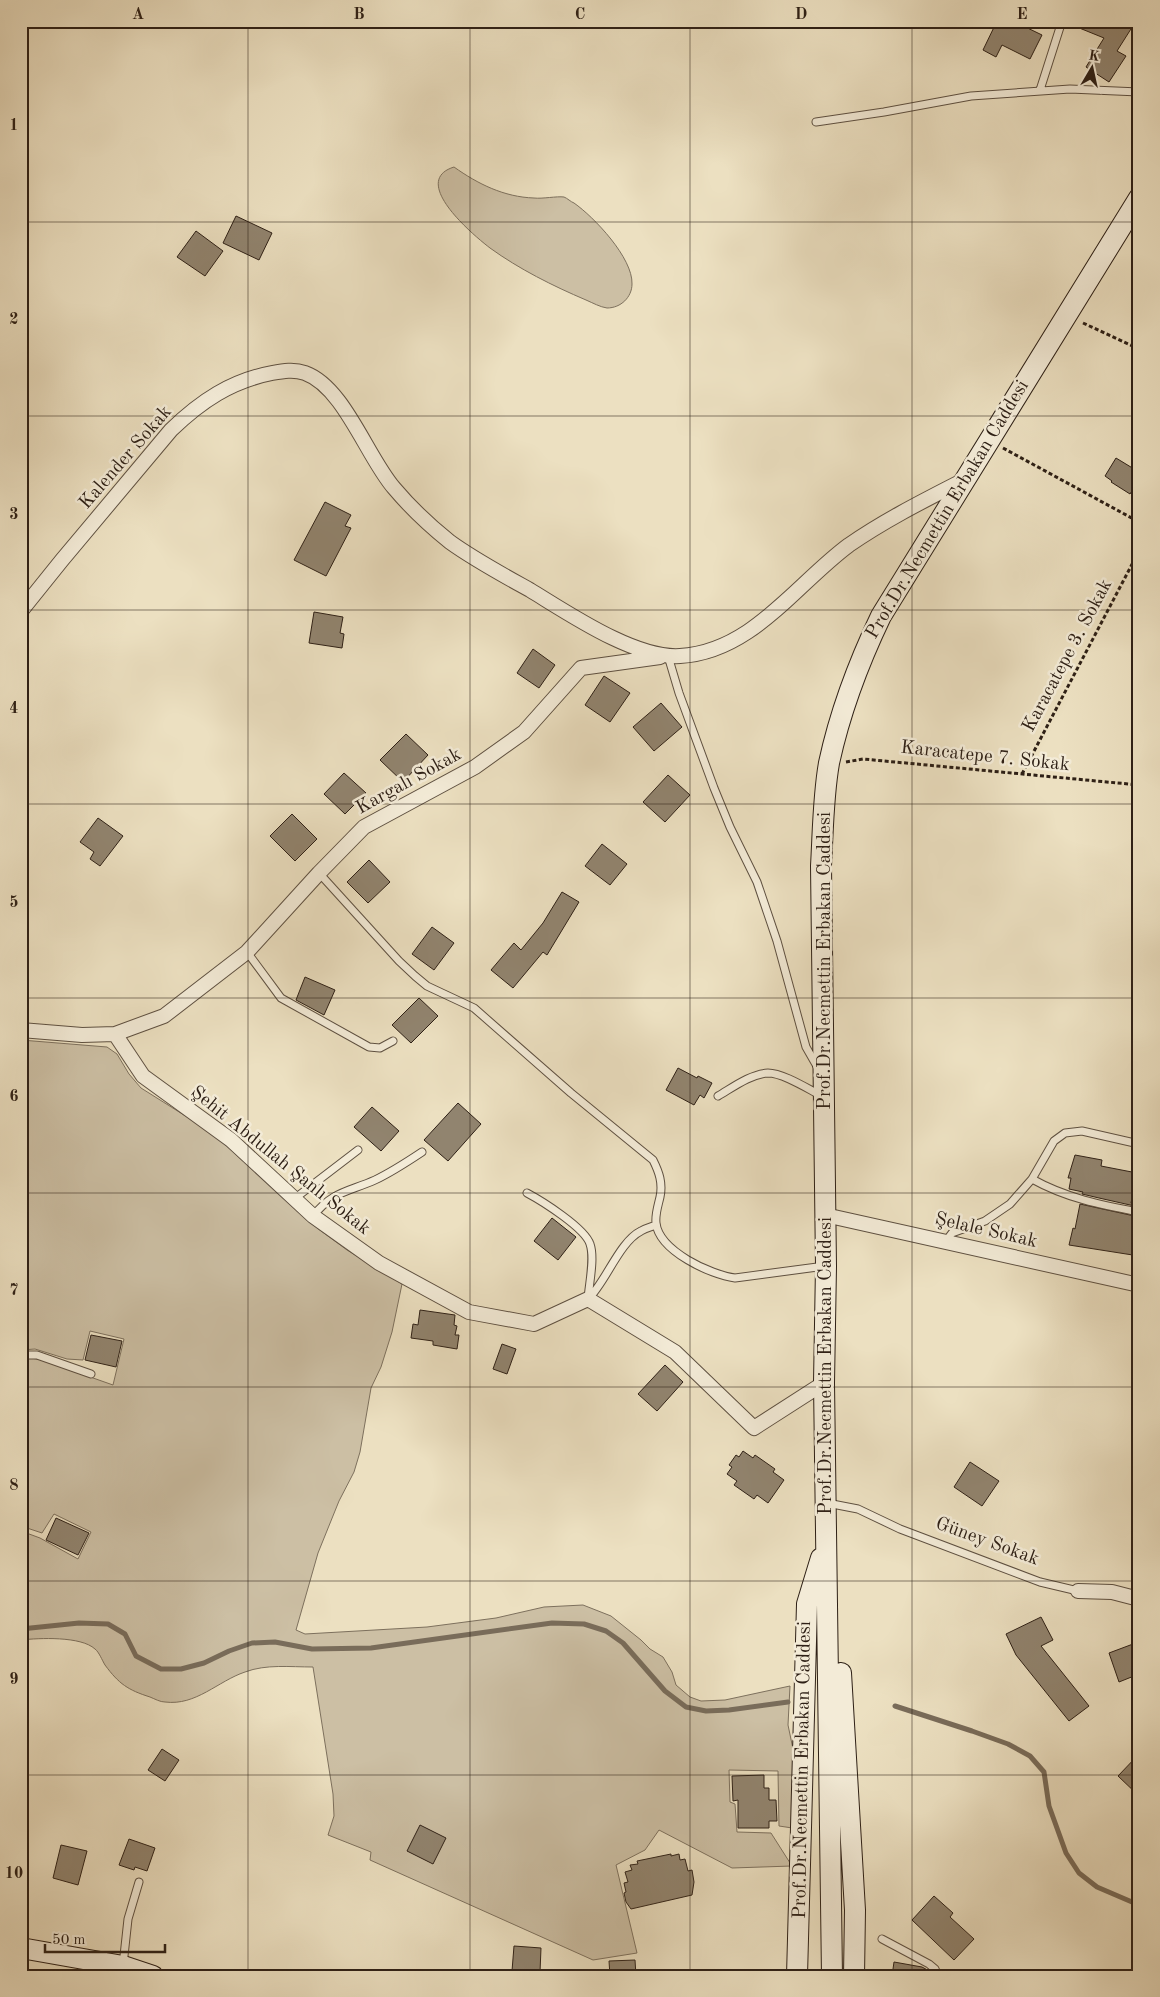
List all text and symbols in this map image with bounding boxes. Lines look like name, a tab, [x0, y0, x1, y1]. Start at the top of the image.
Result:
text: A	[132, 7, 144, 23]
text: B	[353, 7, 365, 23]
text: C	[575, 7, 585, 23]
text: D	[795, 7, 807, 23]
text: E	[1016, 7, 1028, 23]
north arrow	[1068, 42, 1118, 92]
text: K	[1087, 48, 1101, 64]
text: 1	[9, 118, 19, 134]
text: 2	[9, 312, 19, 328]
street label: Prof.Dr.Necmettin Erbakan Caddesi	[863, 377, 1033, 643]
street label: Kalender Sokak	[76, 403, 176, 513]
text: 3	[9, 507, 19, 523]
street label: Karacatepe 3. Sokak	[1020, 576, 1116, 735]
text: 4	[9, 701, 19, 717]
street label: Karacatepe 7. Sokak	[900, 739, 1071, 775]
street label: Kargalı Sokak	[353, 745, 465, 819]
street label: Prof.Dr.Necmettin Erbakan Caddesi	[816, 812, 835, 1110]
text: 5	[9, 895, 19, 911]
street label: Şehit Abdullah Şanlı Sokak	[187, 1083, 373, 1239]
text: 6	[9, 1089, 19, 1105]
street label: Şelale Sokak	[933, 1210, 1039, 1252]
street label: Prof.Dr.Necmettin Erbakan Caddesi	[817, 1217, 836, 1515]
text: 7	[9, 1283, 19, 1299]
text: 8	[9, 1478, 19, 1494]
street label: Güney Sokak	[933, 1515, 1041, 1570]
street label: Prof.Dr.Necmettin Erbakan Caddesi	[791, 1621, 815, 1919]
text: 9	[9, 1672, 19, 1688]
text: 10	[5, 1866, 23, 1882]
scale bar	[45, 1922, 165, 1954]
text: 50 m	[52, 1933, 86, 1948]

